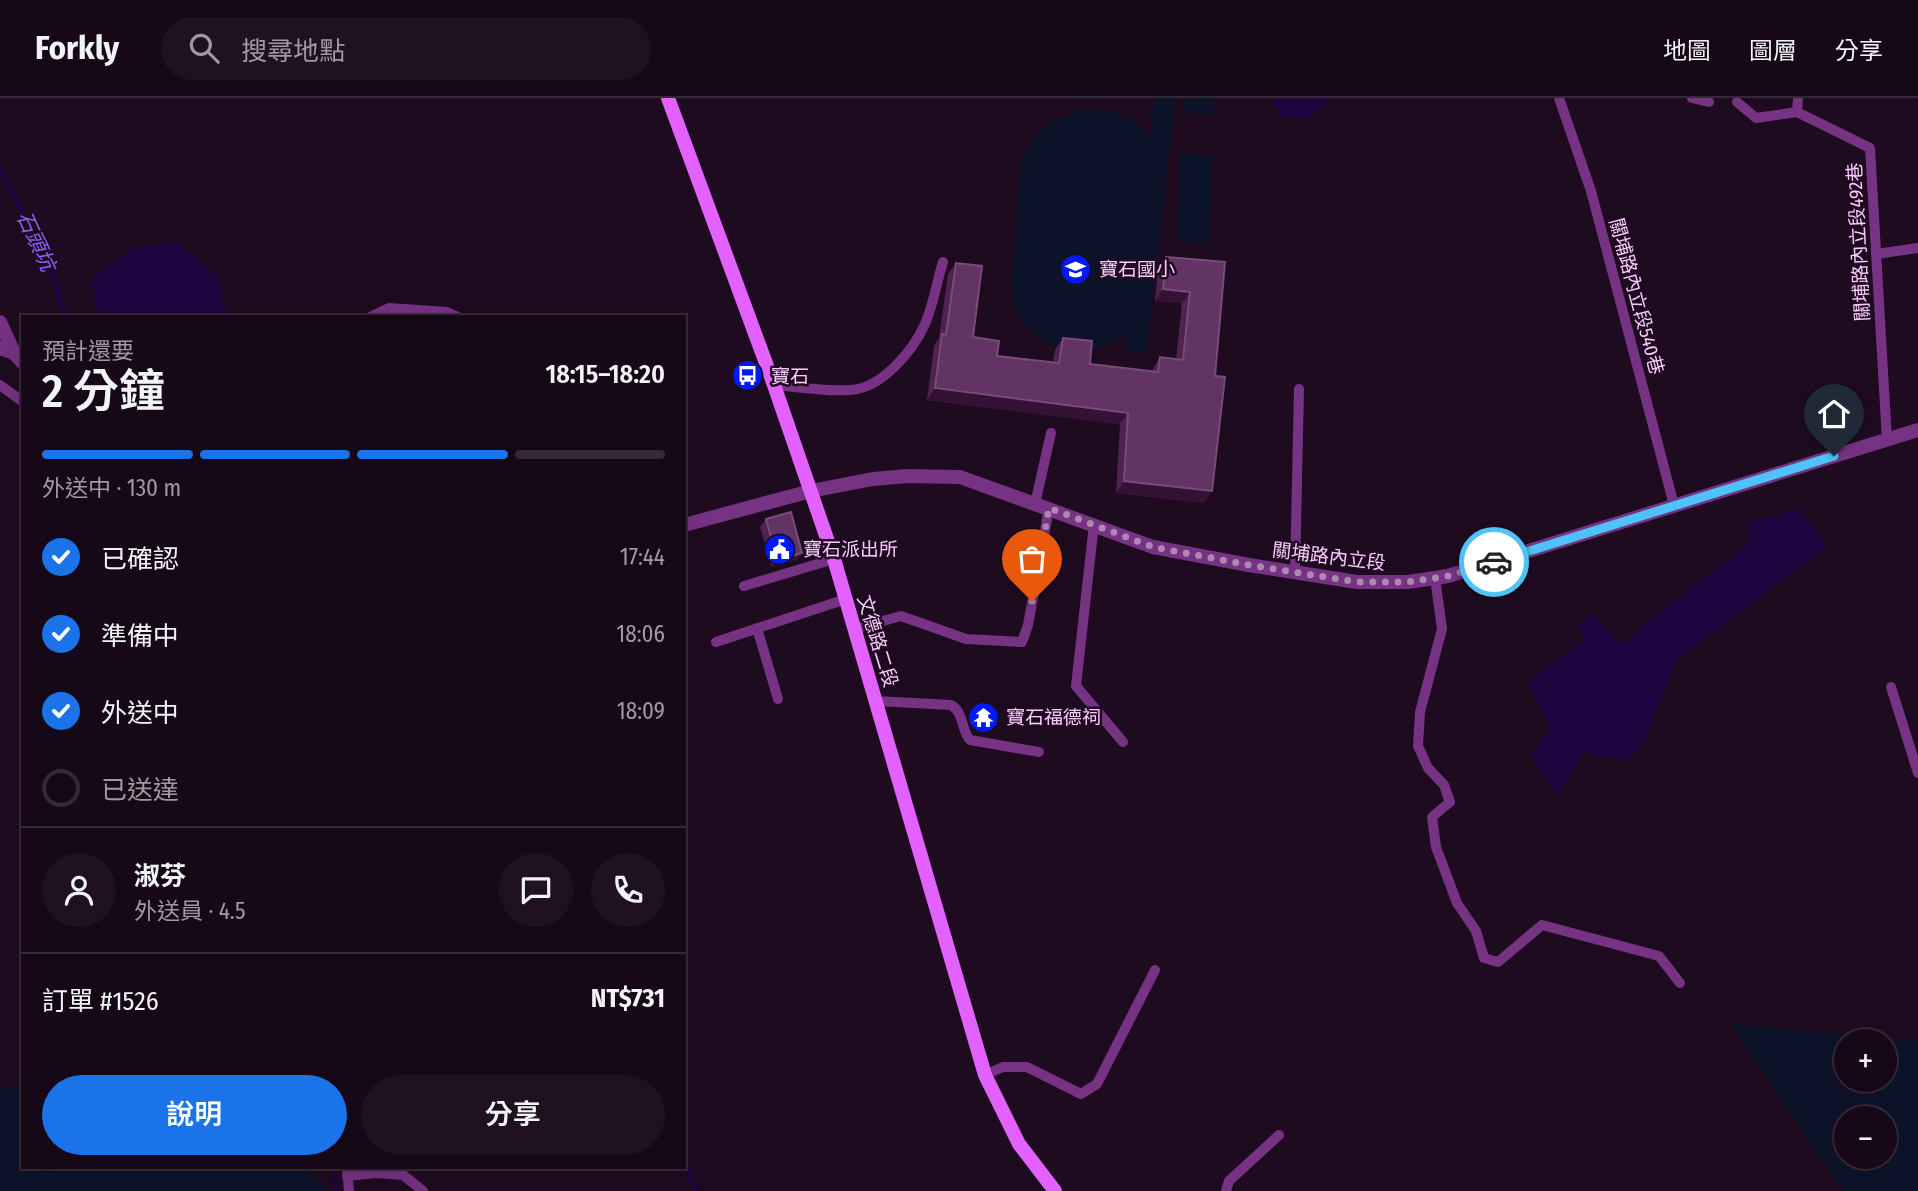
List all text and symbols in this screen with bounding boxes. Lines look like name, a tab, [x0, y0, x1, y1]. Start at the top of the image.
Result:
search box	[161, 17, 651, 80]
text: Forkly	[35, 28, 119, 68]
icon: search	[185, 29, 223, 67]
text: 搜尋地點	[241, 36, 345, 67]
text: 地圖	[1663, 37, 1711, 65]
text: 圖層	[1749, 37, 1797, 65]
text: 分享	[1835, 37, 1883, 65]
street label: 關埔路內立段492巷	[1843, 162, 1874, 322]
water label: 石頭坑	[11, 207, 62, 278]
street label: 關埔路內立段540巷	[1605, 215, 1668, 377]
school or university icon: 寶石國小	[1059, 252, 1093, 286]
place label: 寶石國小	[1099, 258, 1175, 281]
text: 預計還要	[42, 337, 134, 365]
text: 18:15–18:20	[545, 359, 665, 390]
bus stop icon: 寶石	[731, 359, 765, 393]
text: 2 分鐘	[42, 364, 165, 419]
place label: 寶石	[771, 365, 809, 388]
pin	[1804, 384, 1864, 456]
icon: home	[1815, 395, 1853, 433]
text: 外送中 · 130 m	[42, 474, 181, 502]
courier	[1459, 527, 1529, 597]
pin	[1002, 529, 1062, 601]
public building icon: 寶石派出所	[763, 532, 797, 566]
icon: check	[42, 538, 80, 576]
place label: 寶石派出所	[803, 538, 898, 561]
street label: 關埔路內立段	[1271, 538, 1387, 575]
icon: bag	[1013, 540, 1051, 578]
text: 17:44	[620, 543, 665, 571]
icon: car	[1475, 543, 1513, 581]
text: 已確認	[101, 544, 179, 575]
street label: 文德路二段	[853, 592, 902, 690]
icon: check	[42, 615, 80, 653]
text: 18:06	[616, 620, 665, 648]
text: 準備中	[101, 621, 179, 652]
icon: check	[42, 692, 80, 730]
text: 18:09	[617, 697, 665, 725]
text: 外送中	[101, 698, 179, 729]
temple icon: 寶石福德祠	[966, 700, 1000, 734]
place label: 寶石福德祠	[1006, 706, 1101, 729]
text: 已送達	[101, 775, 179, 806]
button: person	[42, 853, 116, 927]
button: chat	[499, 853, 573, 927]
button: phone	[591, 853, 665, 927]
text: 淑芬	[134, 861, 186, 892]
text: 外送員 · 4.5	[134, 897, 245, 925]
text: NT$731	[591, 983, 665, 1014]
text: 訂單 #1526	[42, 986, 159, 1017]
map controls	[1834, 1029, 1897, 1169]
button: +	[1834, 1029, 1897, 1092]
button: 說明	[42, 1075, 347, 1155]
button: 分享	[361, 1075, 665, 1155]
button: −	[1834, 1106, 1897, 1169]

